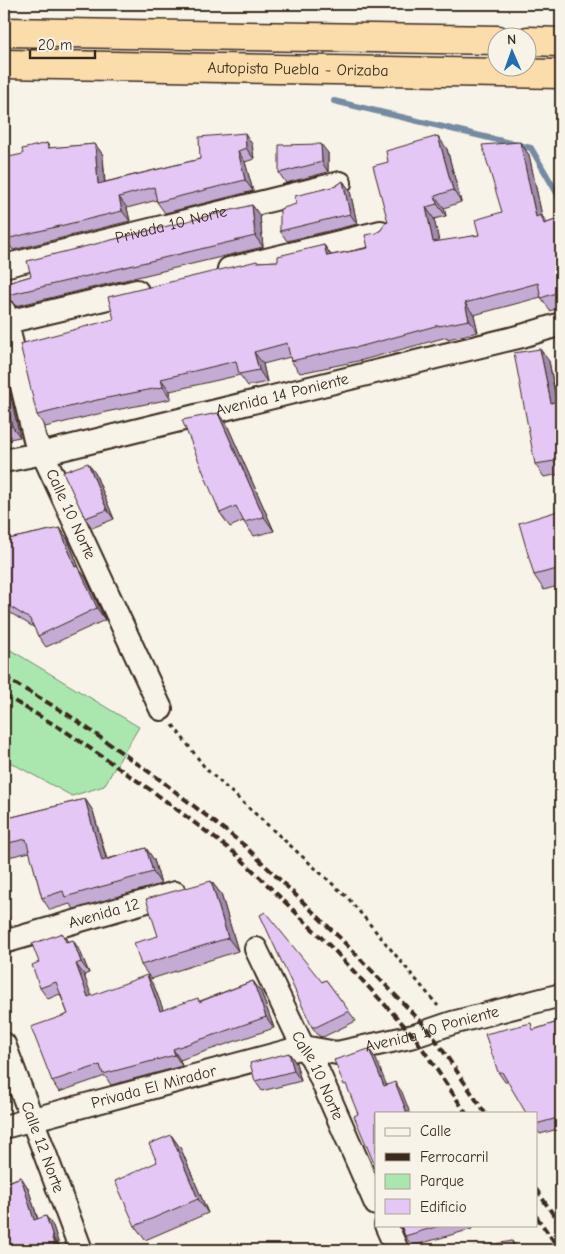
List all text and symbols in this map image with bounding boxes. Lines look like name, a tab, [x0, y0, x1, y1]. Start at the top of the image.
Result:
scale bar	[30, 28, 95, 60]
north arrow	[488, 28, 538, 78]
text: N	[507, 31, 516, 48]
text: 20 m	[38, 36, 72, 54]
street label: Autopista Puebla - Orizaba	[207, 59, 389, 80]
street label: Privada 10 Norte	[113, 202, 229, 247]
street label: Avenida 14 Poniente	[214, 370, 350, 420]
street label: Calle 10 Norte	[42, 466, 99, 562]
street label: Avenida 12	[66, 895, 142, 932]
street label: Avenida 10 Poniente	[363, 1002, 501, 1056]
street label: Calle 10 Norte	[288, 1028, 347, 1123]
street label: Privada El Mirador	[89, 1061, 219, 1112]
street label: Calle 12 Norte	[17, 1099, 68, 1195]
legend	[375, 1112, 538, 1226]
text: Calle	[420, 1122, 452, 1140]
text: Ferrocarril	[420, 1148, 488, 1166]
text: Parque	[420, 1172, 465, 1190]
text: Edificio	[420, 1198, 467, 1216]

